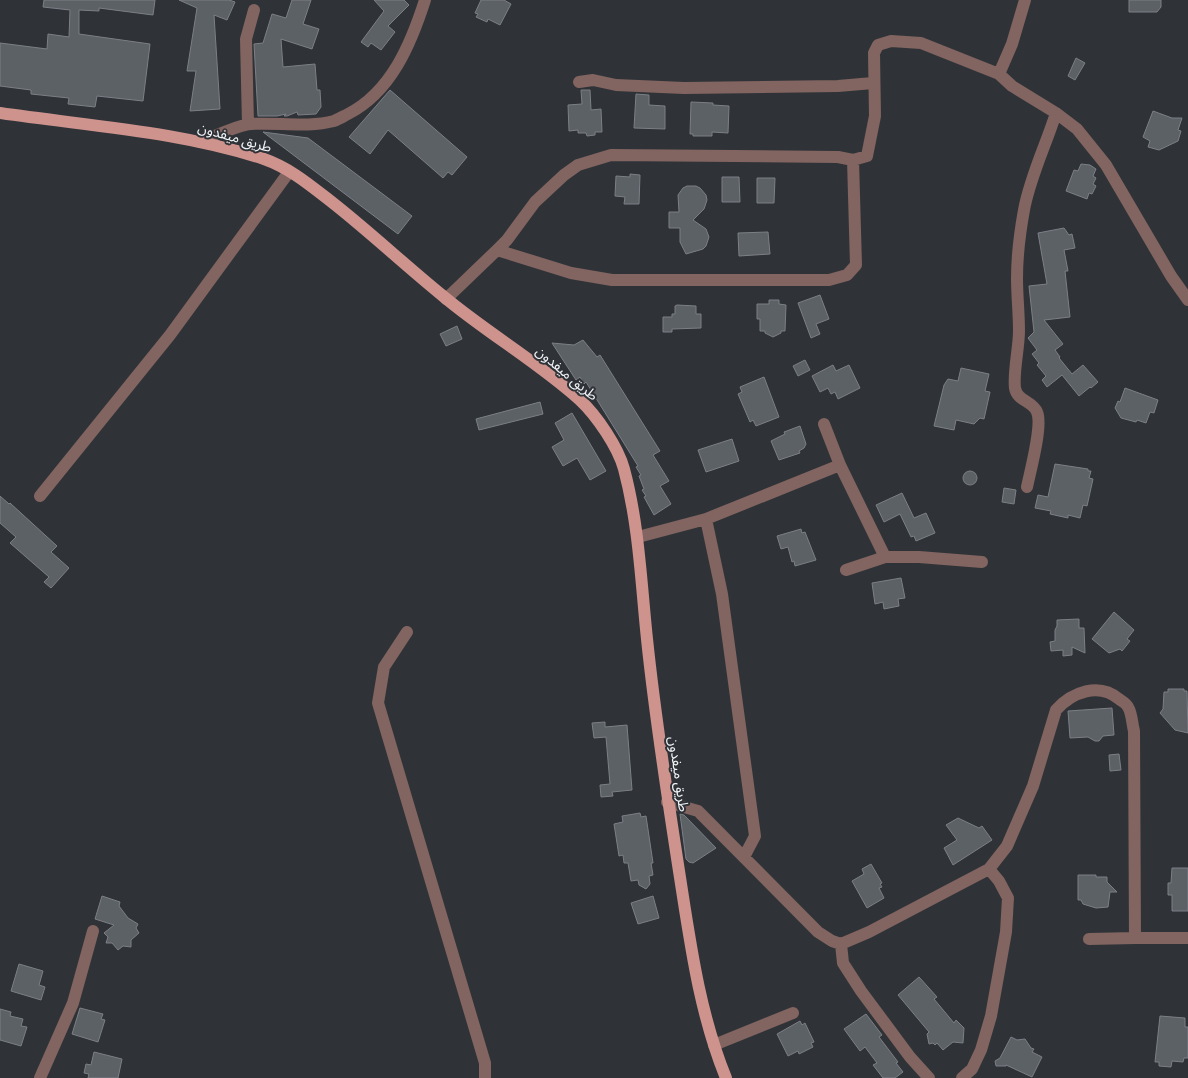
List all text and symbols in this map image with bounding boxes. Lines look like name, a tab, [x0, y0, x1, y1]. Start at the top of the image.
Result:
street label: طريق ميفدون	[196, 118, 274, 157]
street label: طريق ميفدون	[531, 342, 602, 405]
street label: طريق ميفدون	[664, 735, 693, 813]

